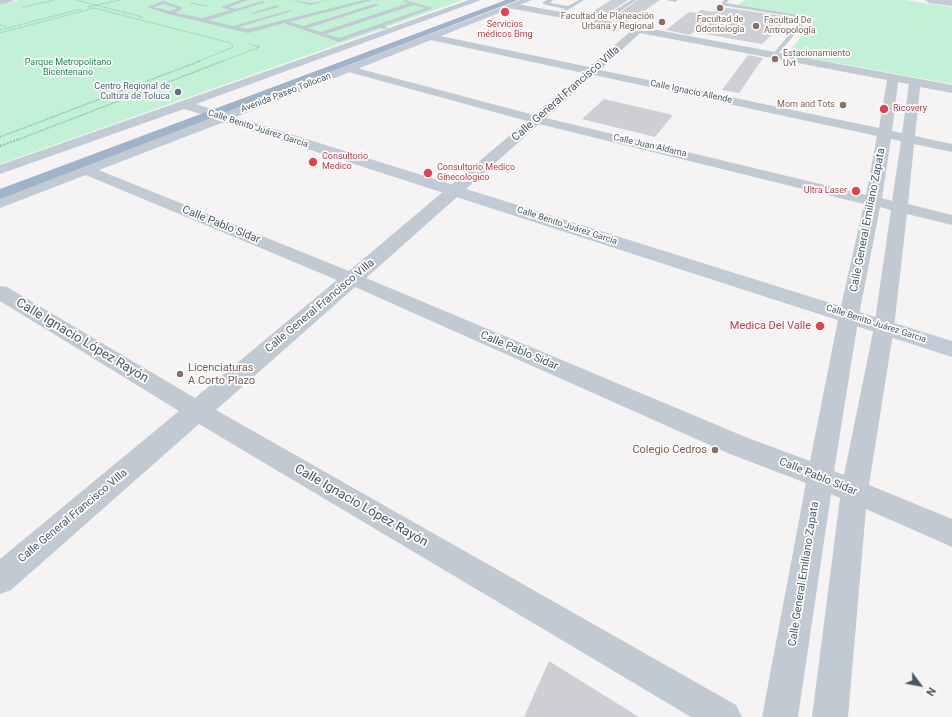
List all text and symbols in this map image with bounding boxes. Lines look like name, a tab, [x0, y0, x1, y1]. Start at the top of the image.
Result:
marker: Facultad de Odontología	[715, 3, 725, 13]
marker: Servicios médicos Bmg	[499, 6, 511, 18]
place label: Facultad de Planeación Urbana y Regional	[561, 12, 654, 33]
place label: Facultad de Odontología	[696, 15, 744, 36]
place label: Facultad De Antropología	[764, 16, 816, 37]
marker: Facultad de Planeación Urbana y Regional	[657, 17, 667, 27]
place label: Servicios médicos Bmg	[477, 20, 533, 41]
marker: Facultad De Antropología	[751, 21, 761, 31]
street label: Calle General Francisco Villa	[509, 44, 623, 144]
place label: Estacionamiento Uvt	[783, 49, 850, 70]
marker: Estacionamiento Uvt	[770, 54, 780, 64]
park label: Parque Metropolitano Bicentenario	[25, 58, 111, 79]
street label: Avenida Paseo Tollocan	[239, 71, 333, 115]
street label: Calle Ignacio Allende	[649, 78, 733, 106]
place label: Centro Regional de Cultura de Toluca	[94, 82, 170, 103]
marker: Centro Regional de Cultura de Toluca	[173, 87, 183, 97]
place label: Mom and Tots	[777, 100, 835, 110]
marker: Mom and Tots	[838, 100, 848, 110]
marker: Ricovery	[878, 103, 890, 115]
place label: Ricovery	[893, 104, 927, 114]
street label: Calle Benito Juárez Garcia	[206, 108, 310, 150]
street label: Calle Juan Aldama	[612, 132, 688, 160]
street label: Calle General Emiliano Zapata	[848, 147, 888, 293]
place label: Consultorio Medico	[322, 152, 368, 173]
marker: Consultorio Medico	[307, 156, 319, 168]
place label: Consultorio Medico Ginecologico	[437, 163, 515, 184]
marker: Consultorio Medico Ginecologico	[422, 167, 434, 179]
marker: Ultra Laser	[850, 185, 862, 197]
place label: Ultra Laser	[804, 186, 847, 196]
street label: Calle Pablo Sidar	[180, 203, 262, 247]
street label: Calle Benito Juárez Garcia	[515, 205, 619, 247]
street label: Calle General Francisco Villa	[263, 256, 377, 356]
street label: Calle Ignacio López Rayón	[13, 295, 151, 387]
street label: Calle Benito Juárez Garcia	[824, 303, 928, 345]
place label: Medica Del Valle	[730, 319, 811, 333]
marker: Medica Del Valle	[814, 320, 826, 332]
street label: Calle Pablo Sidar	[478, 329, 560, 373]
place label: Licenciaturas A Corto Plazo	[188, 361, 255, 387]
marker: Licenciaturas A Corto Plazo	[175, 369, 185, 379]
place label: Colegio Cedros	[632, 443, 707, 457]
marker: Colegio Cedros	[710, 445, 720, 455]
street label: Calle Pablo Sidar	[777, 455, 859, 499]
street label: Calle Ignacio López Rayón	[291, 461, 431, 551]
street label: Calle General Francisco Villa	[16, 466, 130, 566]
street label: Calle General Emiliano Zapata	[786, 501, 822, 647]
north arrow	[900, 665, 940, 705]
text: N	[923, 685, 938, 698]

